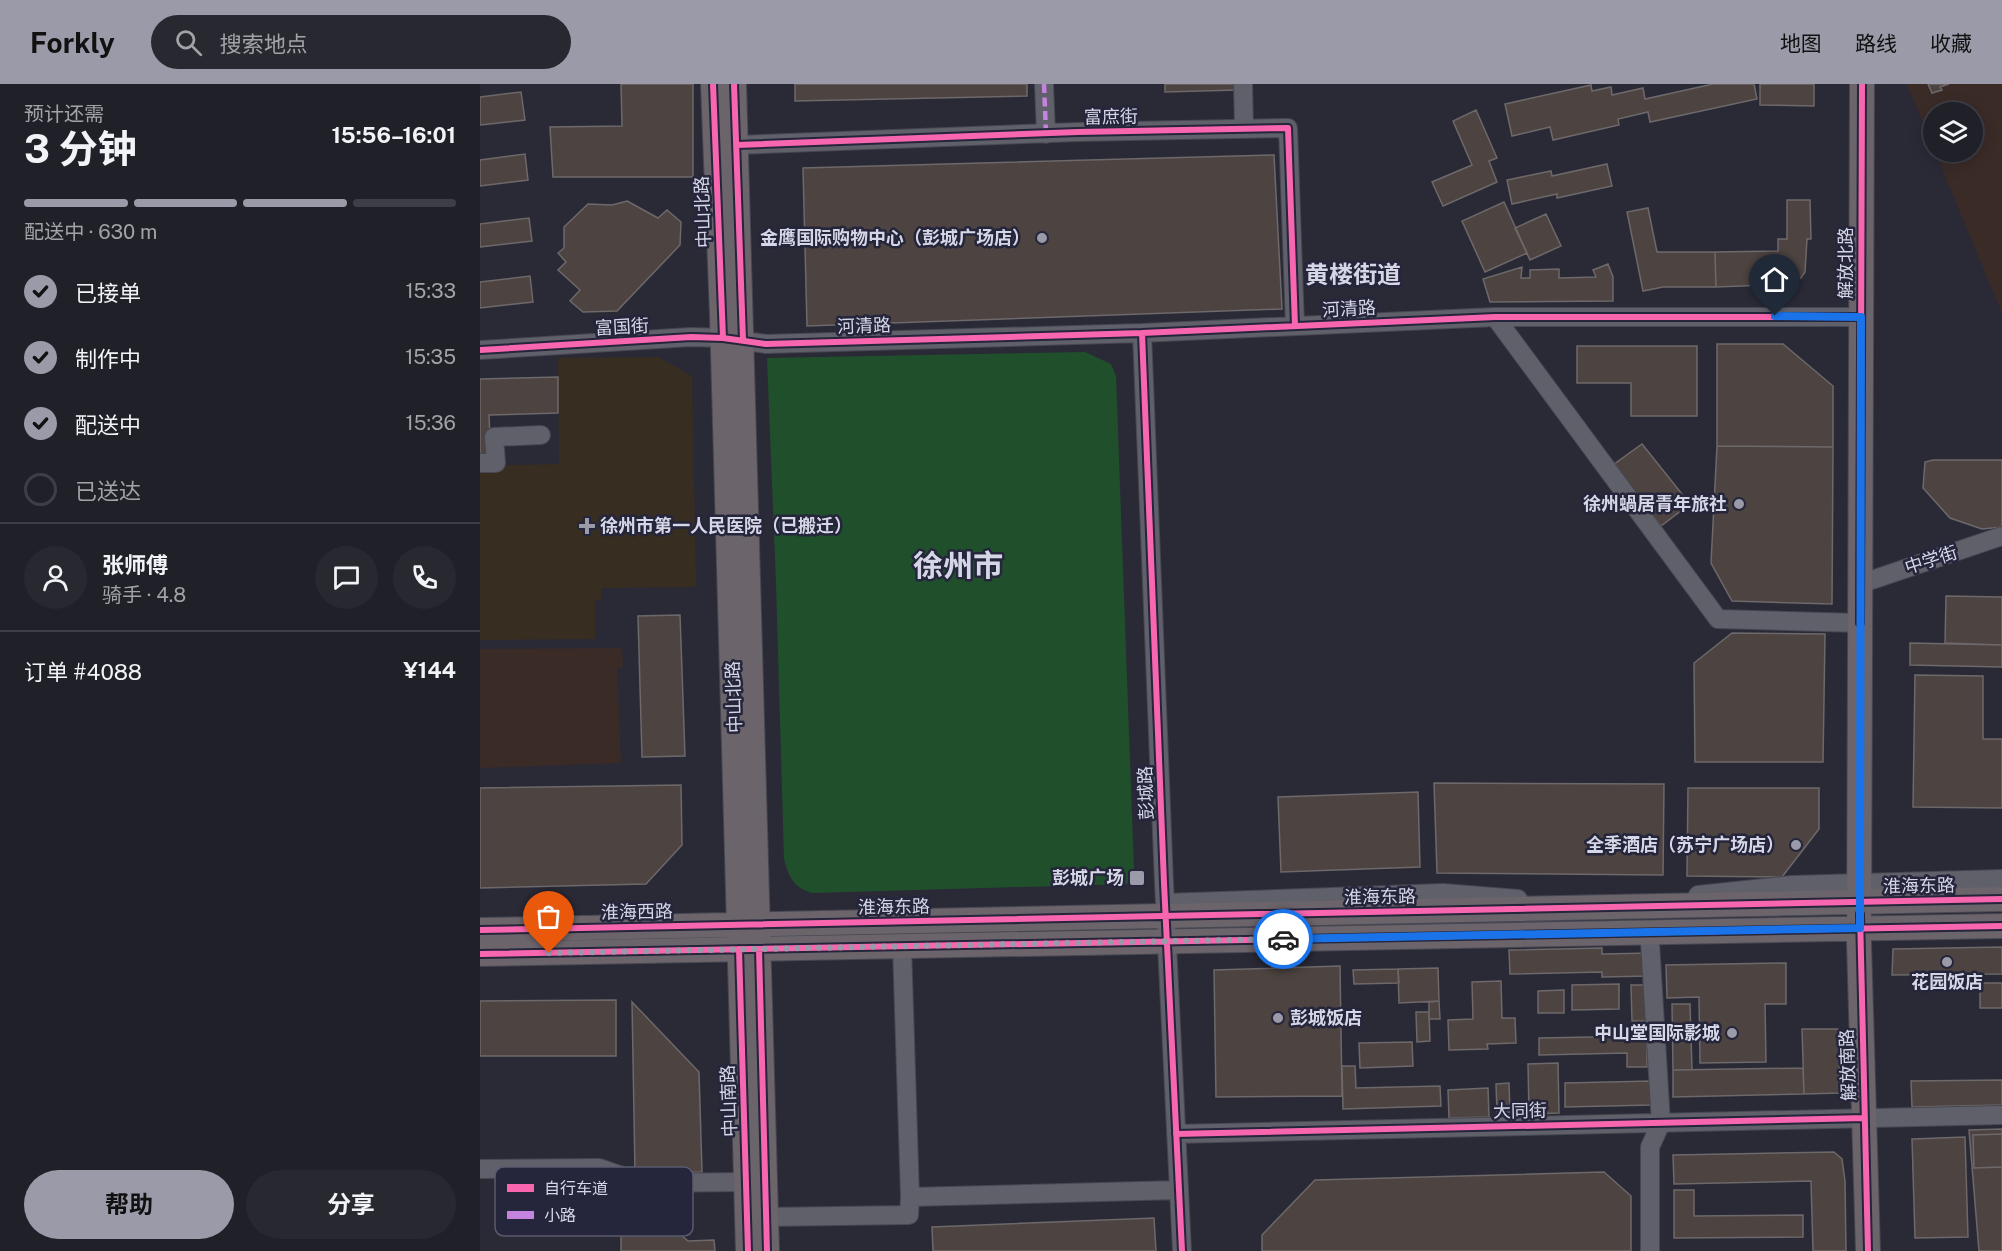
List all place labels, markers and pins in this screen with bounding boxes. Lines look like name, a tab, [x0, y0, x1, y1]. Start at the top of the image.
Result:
place label: 金鹰国际购物中心（彭城广场店）	[760, 227, 1030, 248]
marker: 金鹰国际购物中心（彭城广场店）	[1035, 231, 1049, 245]
pin	[1749, 254, 1800, 316]
place label: 徐州蝸居青年旅社	[1583, 493, 1727, 514]
marker: 徐州蝸居青年旅社	[1732, 497, 1746, 511]
place label: 徐州市第一人民医院（已搬迁）	[600, 515, 852, 536]
marker: 徐州市第一人民医院（已搬迁）	[578, 517, 596, 535]
place label: 全季酒店（苏宁广场店）	[1586, 834, 1784, 855]
marker: 全季酒店（苏宁广场店）	[1789, 838, 1803, 852]
place label: 彭城广场	[1052, 867, 1124, 888]
marker: 彭城广场	[1128, 869, 1146, 887]
pin	[523, 891, 574, 953]
marker: 花园饭店	[1940, 955, 1954, 969]
place label: 花园饭店	[1911, 971, 1983, 992]
place label: 彭城饭店	[1290, 1007, 1362, 1028]
marker: 彭城饭店	[1271, 1011, 1285, 1025]
place label: 中山堂国际影城	[1594, 1022, 1720, 1043]
marker: 中山堂国际影城	[1725, 1026, 1739, 1040]

